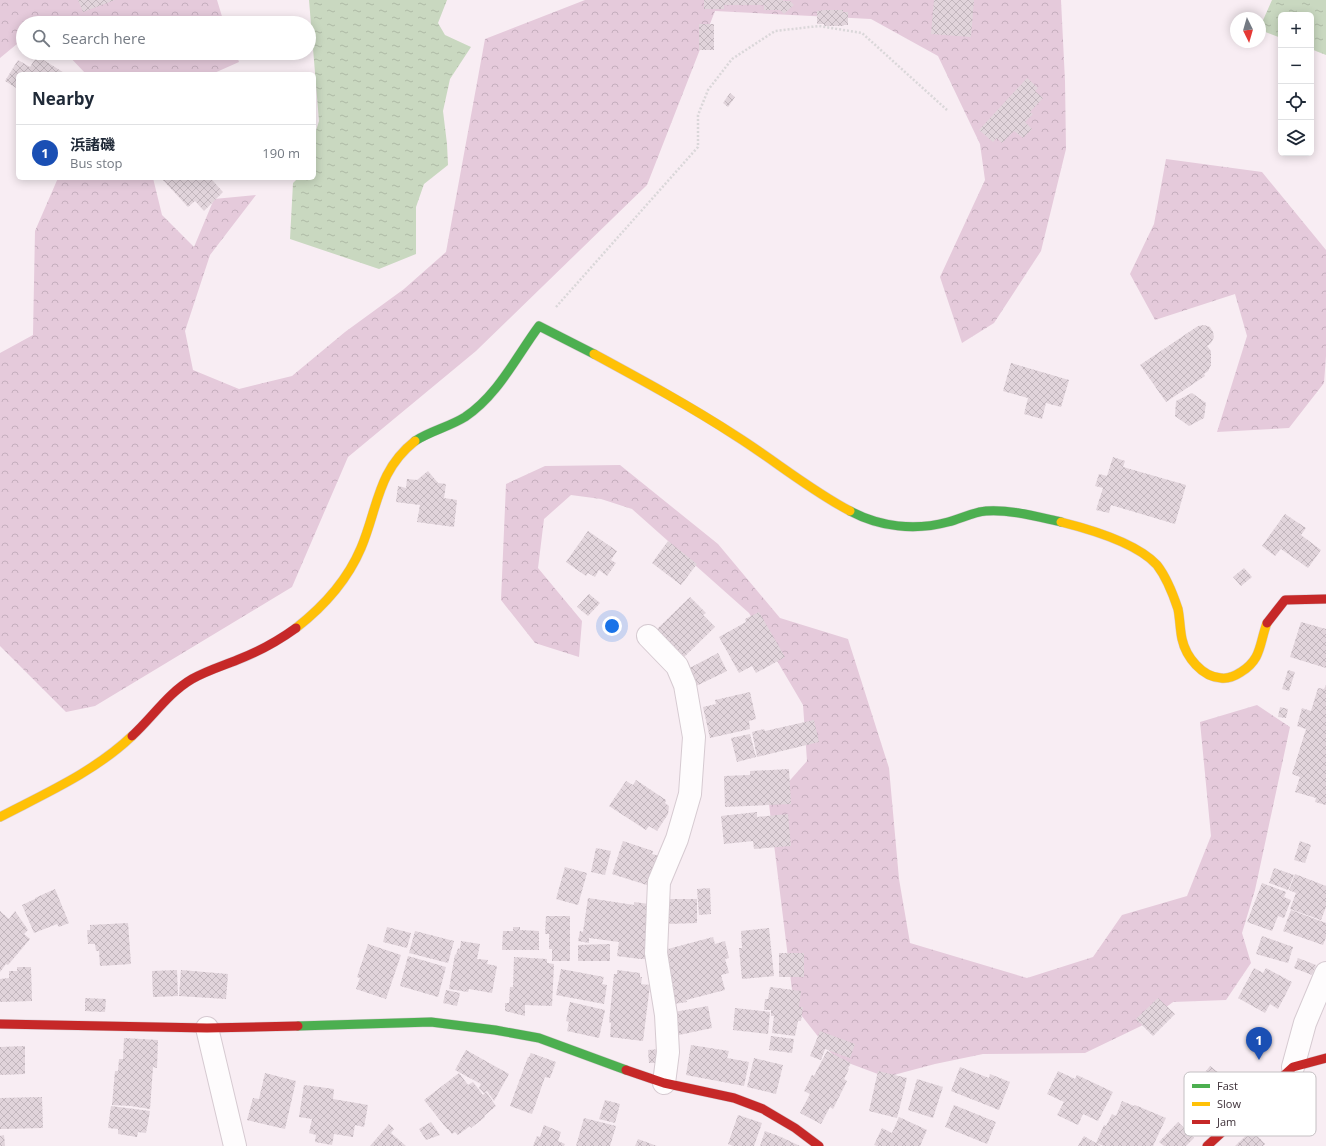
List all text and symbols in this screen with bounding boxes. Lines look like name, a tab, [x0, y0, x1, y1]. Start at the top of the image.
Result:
north arrow	[1230, 12, 1266, 48]
map controls	[1278, 12, 1314, 156]
button: +	[1278, 12, 1314, 48]
search box	[16, 16, 316, 60]
icon: search	[30, 27, 52, 49]
text: Search here	[62, 28, 146, 48]
button: −	[1278, 48, 1314, 84]
button: locate	[1278, 84, 1314, 120]
text: Nearby	[32, 87, 94, 110]
button: layers	[1278, 120, 1314, 156]
text: 浜諸磯	[70, 134, 115, 154]
text: 1	[41, 144, 49, 162]
text: 190 m	[262, 144, 300, 162]
text: Bus stop	[70, 154, 123, 172]
your location	[602, 616, 622, 636]
pin: 1	[1246, 1027, 1272, 1060]
legend	[1184, 1072, 1316, 1136]
text: Fast	[1217, 1078, 1238, 1093]
text: Slow	[1217, 1096, 1241, 1111]
text: Jam	[1216, 1114, 1236, 1129]

